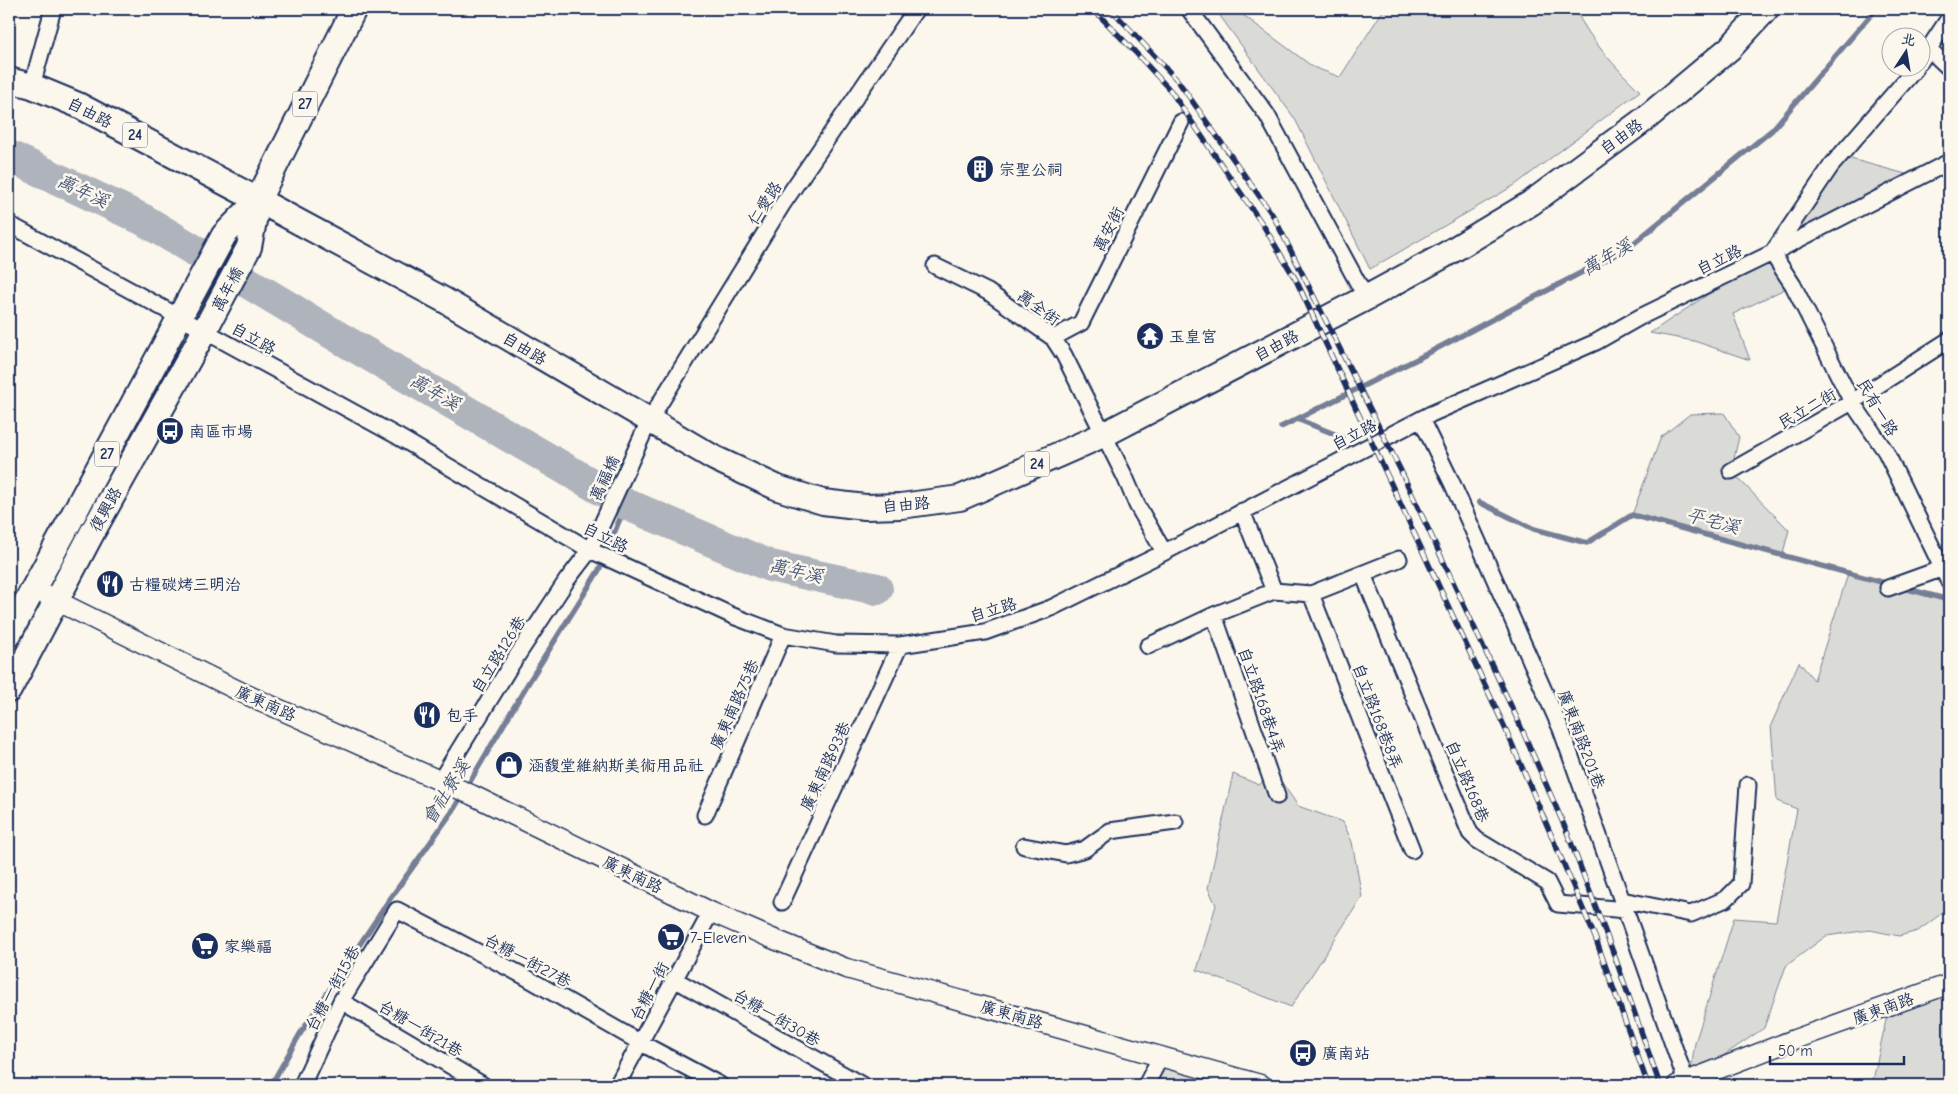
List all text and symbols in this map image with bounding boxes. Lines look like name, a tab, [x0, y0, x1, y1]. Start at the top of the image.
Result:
north arrow	[1880, 28, 1930, 78]
text: 北	[1900, 30, 1917, 50]
road number: 27	[292, 92, 318, 116]
street label: 自由路	[64, 94, 115, 132]
street label: 自由路	[1597, 115, 1646, 158]
road number: 24	[122, 122, 148, 148]
building icon: 宗聖公祠	[965, 154, 995, 184]
place label: 宗聖公祠	[999, 161, 1063, 179]
water label: 萬年溪	[54, 171, 113, 213]
street label: 仁愛路	[744, 179, 785, 229]
street label: 萬安街	[1090, 204, 1128, 255]
water label: 萬年溪	[1579, 234, 1637, 280]
street label: 自立路	[1694, 241, 1745, 279]
street label: 萬年橋	[209, 264, 247, 315]
street label: 萬全街	[1014, 286, 1063, 329]
street label: 自立路	[228, 319, 279, 358]
temple icon: 玉皇宮	[1135, 321, 1165, 351]
street label: 自由路	[1251, 327, 1302, 365]
place label: 玉皇宮	[1169, 328, 1217, 346]
street label: 自由路	[499, 329, 550, 369]
water label: 萬年溪	[406, 370, 464, 416]
street label: 民有一路	[1853, 375, 1901, 440]
street label: 民立二街	[1775, 385, 1840, 433]
bus stop icon: 南區市場	[155, 416, 185, 446]
street label: 自立路	[1329, 416, 1380, 454]
place label: 南區市場	[189, 423, 253, 441]
road number: 27	[94, 442, 120, 466]
road number: 24	[1024, 452, 1050, 476]
street label: 萬福橋	[587, 453, 623, 504]
street label: 復興路	[86, 484, 125, 535]
street label: 自由路	[881, 494, 931, 516]
water label: 平宅溪	[1684, 504, 1743, 539]
street label: 自立路	[580, 519, 631, 557]
water label: 萬年溪	[767, 555, 826, 588]
restaurant icon: 古糧碳烤三明治	[95, 569, 125, 599]
place label: 古糧碳烤三明治	[129, 576, 241, 594]
street label: 自立路	[968, 594, 1019, 626]
street label: 自立路126巷	[468, 613, 530, 696]
street label: 自立路168巷4弄	[1234, 645, 1288, 756]
street label: 廣東南路75巷	[707, 657, 763, 752]
street label: 自立路168巷8弄	[1349, 661, 1405, 772]
street label: 廣東南路	[233, 683, 298, 725]
street label: 廣東南路201巷	[1554, 687, 1608, 791]
restaurant icon: 包手	[412, 700, 442, 730]
place label: 包手	[446, 707, 478, 725]
street label: 廣東南路93巷	[797, 719, 854, 814]
street label: 自立路168巷	[1442, 738, 1492, 825]
shop icon: 涵馥堂維納斯美術用品社	[494, 750, 524, 780]
water label: 會社寮溪	[418, 755, 475, 828]
place label: 涵馥堂維納斯美術用品社	[528, 757, 704, 775]
street label: 廣東南路	[600, 853, 665, 897]
supermarket icon: 7-Eleven	[656, 922, 686, 952]
place label: 7-Eleven	[690, 929, 747, 947]
street label: 台糖一街27巷	[481, 930, 574, 991]
supermarket icon: 家樂福	[190, 931, 220, 961]
place label: 家樂福	[224, 938, 272, 956]
street label: 台糖一街15巷	[302, 943, 364, 1034]
street label: 台糖一街	[627, 959, 673, 1024]
street label: 台糖一街30巷	[730, 986, 823, 1050]
street label: 廣東南路	[1850, 990, 1916, 1028]
street label: 台糖一街21巷	[375, 997, 466, 1061]
street label: 廣東南路	[978, 997, 1045, 1032]
scale bar	[1770, 1034, 1904, 1066]
bus stop icon: 廣南站	[1288, 1038, 1318, 1068]
text: 50 m	[1778, 1042, 1813, 1060]
place label: 廣南站	[1322, 1045, 1370, 1063]

